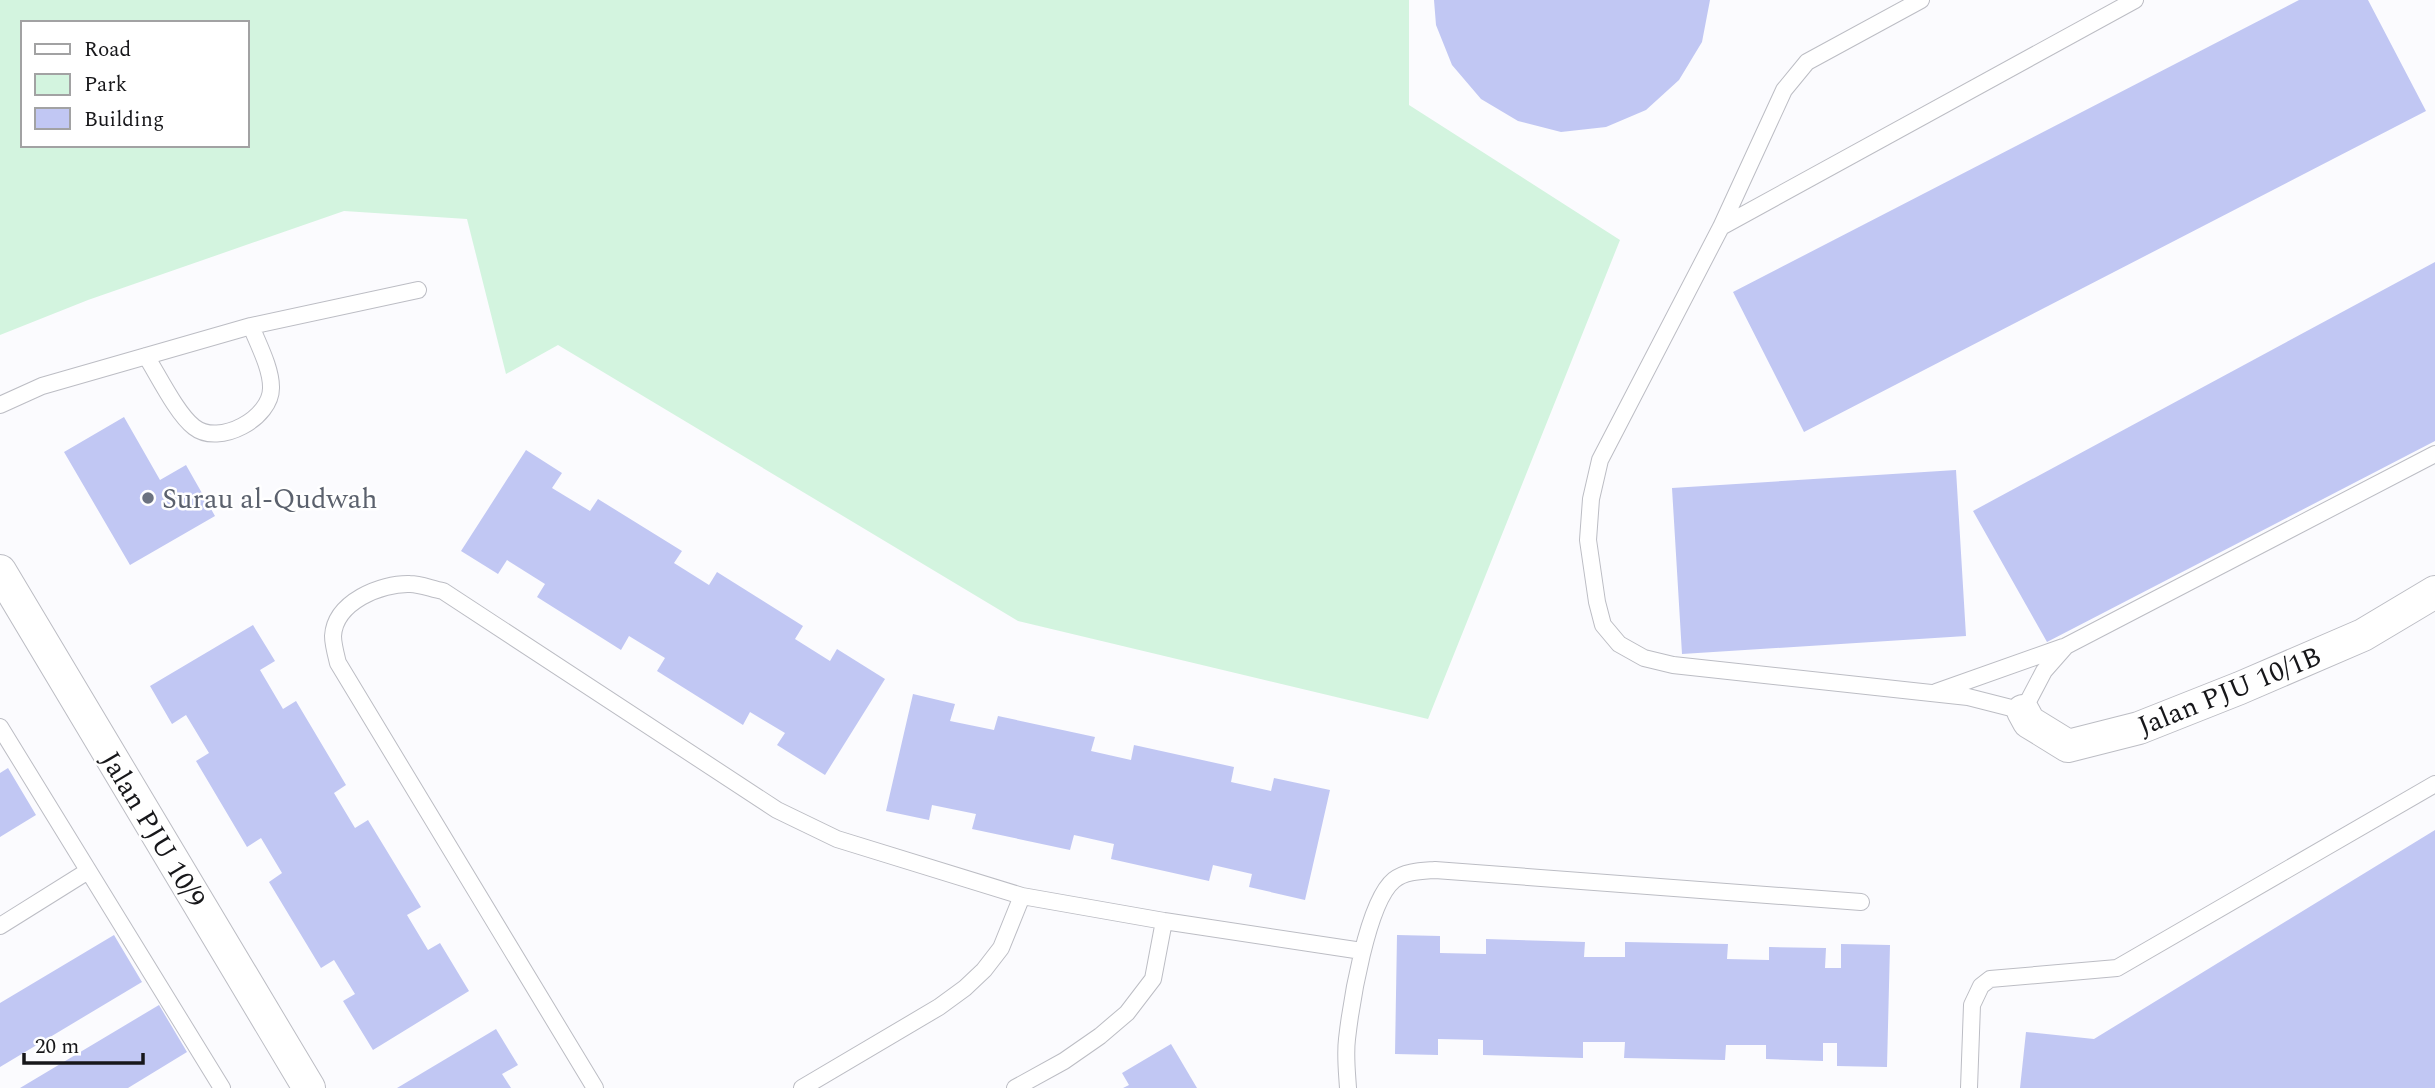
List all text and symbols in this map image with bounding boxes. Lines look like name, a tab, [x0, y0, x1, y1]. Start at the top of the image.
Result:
legend	[21, 21, 248, 147]
text: Road	[84, 34, 131, 66]
text: Park	[84, 69, 128, 101]
text: Building	[84, 104, 164, 136]
place label: Surau al-Qudwah	[162, 478, 378, 521]
marker: Surau al-Qudwah	[140, 490, 156, 506]
street label: Jalan PJU 10/1B	[2131, 635, 2328, 748]
street label: Jalan PJU 10/9	[89, 743, 217, 916]
scale bar	[24, 1021, 144, 1066]
text: 20 m	[35, 1031, 79, 1063]

